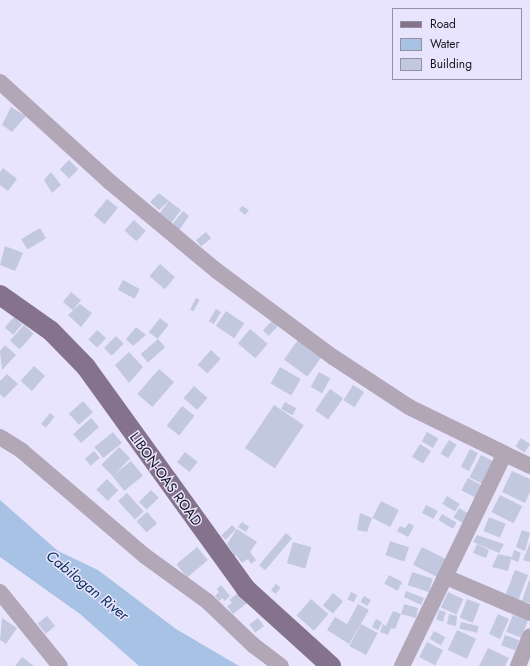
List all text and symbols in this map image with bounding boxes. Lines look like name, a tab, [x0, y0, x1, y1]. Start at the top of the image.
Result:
legend	[392, 8, 522, 80]
text: Road	[430, 15, 456, 33]
text: Water	[430, 35, 460, 53]
text: Building	[430, 55, 472, 73]
street label: LIBON-OAS ROAD	[126, 429, 206, 529]
water label: Cabilogan River	[42, 547, 132, 625]

